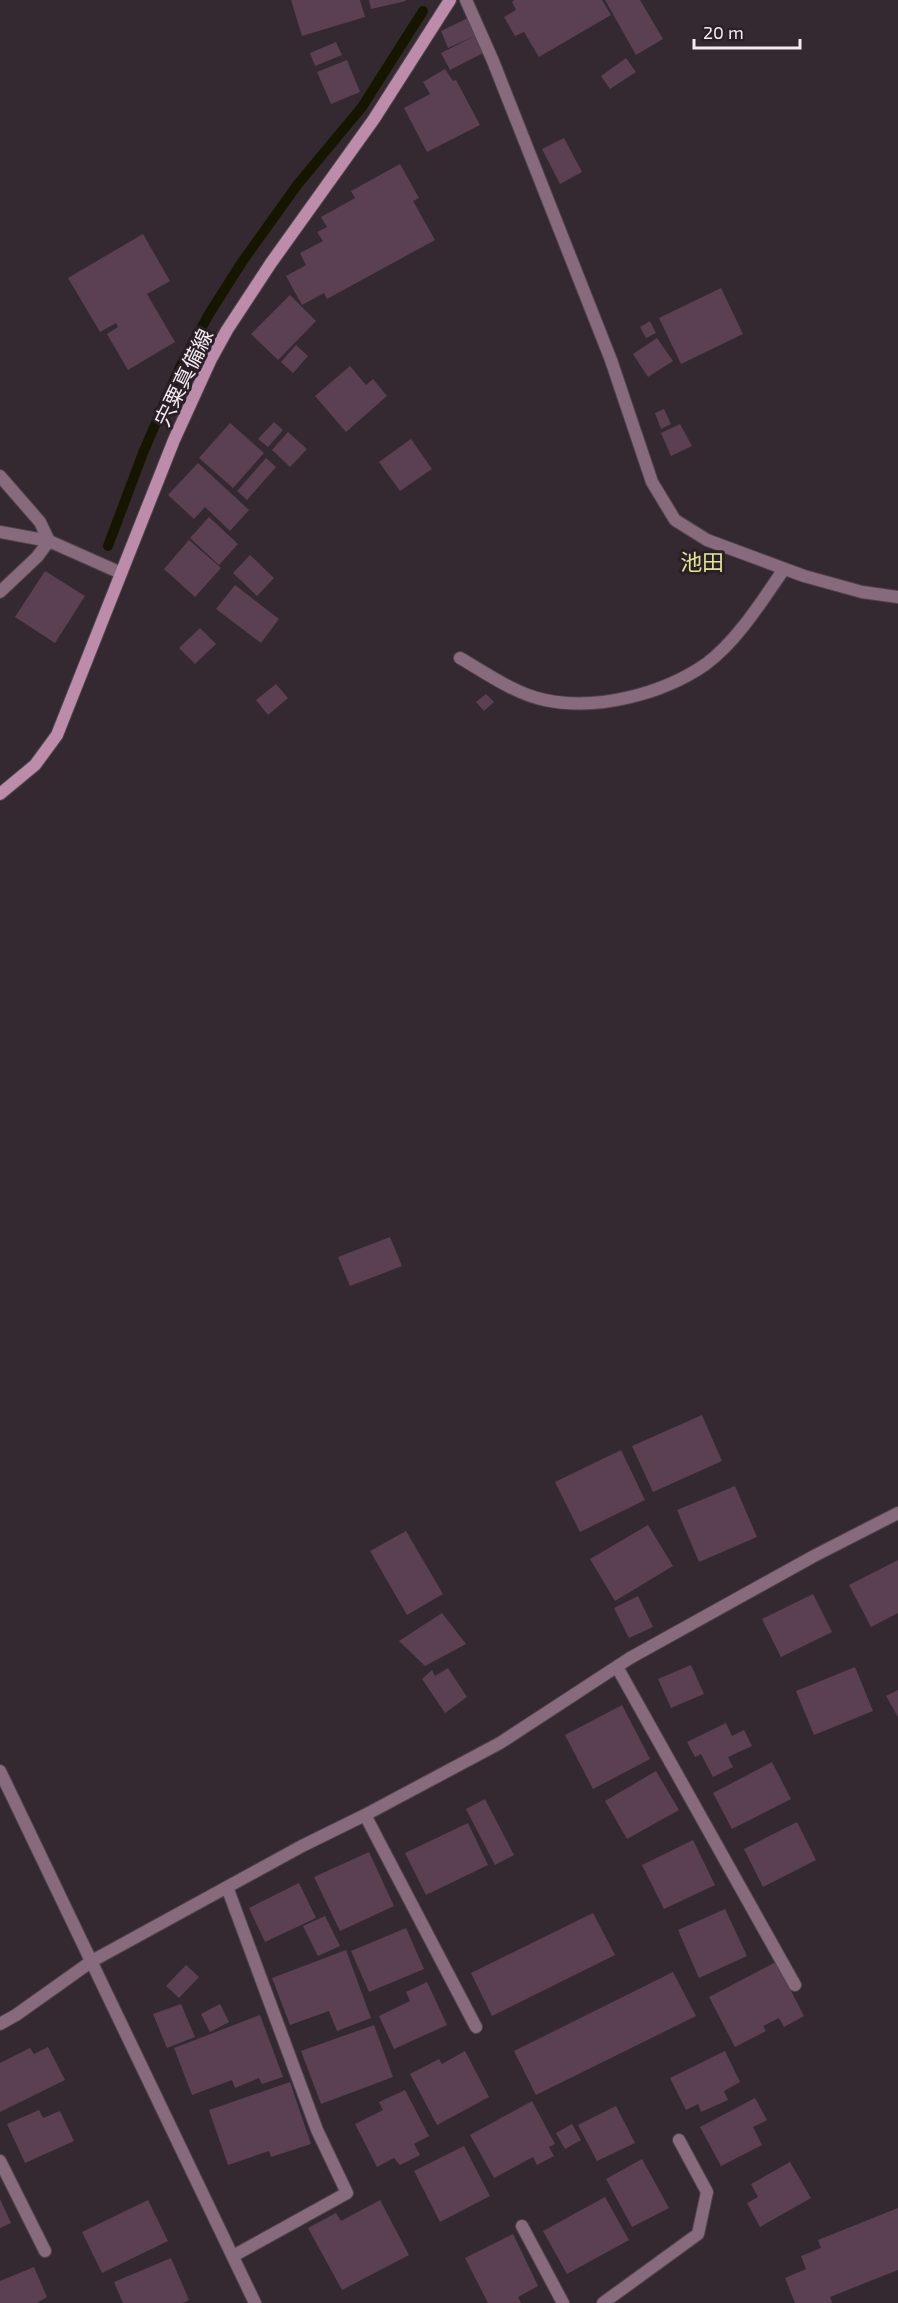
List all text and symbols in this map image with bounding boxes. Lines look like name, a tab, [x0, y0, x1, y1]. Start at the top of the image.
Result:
scale bar	[694, 12, 800, 50]
text: 20 m	[703, 21, 744, 43]
street label: 宍粟真備線	[149, 324, 217, 430]
district label: 池田	[680, 548, 724, 574]

